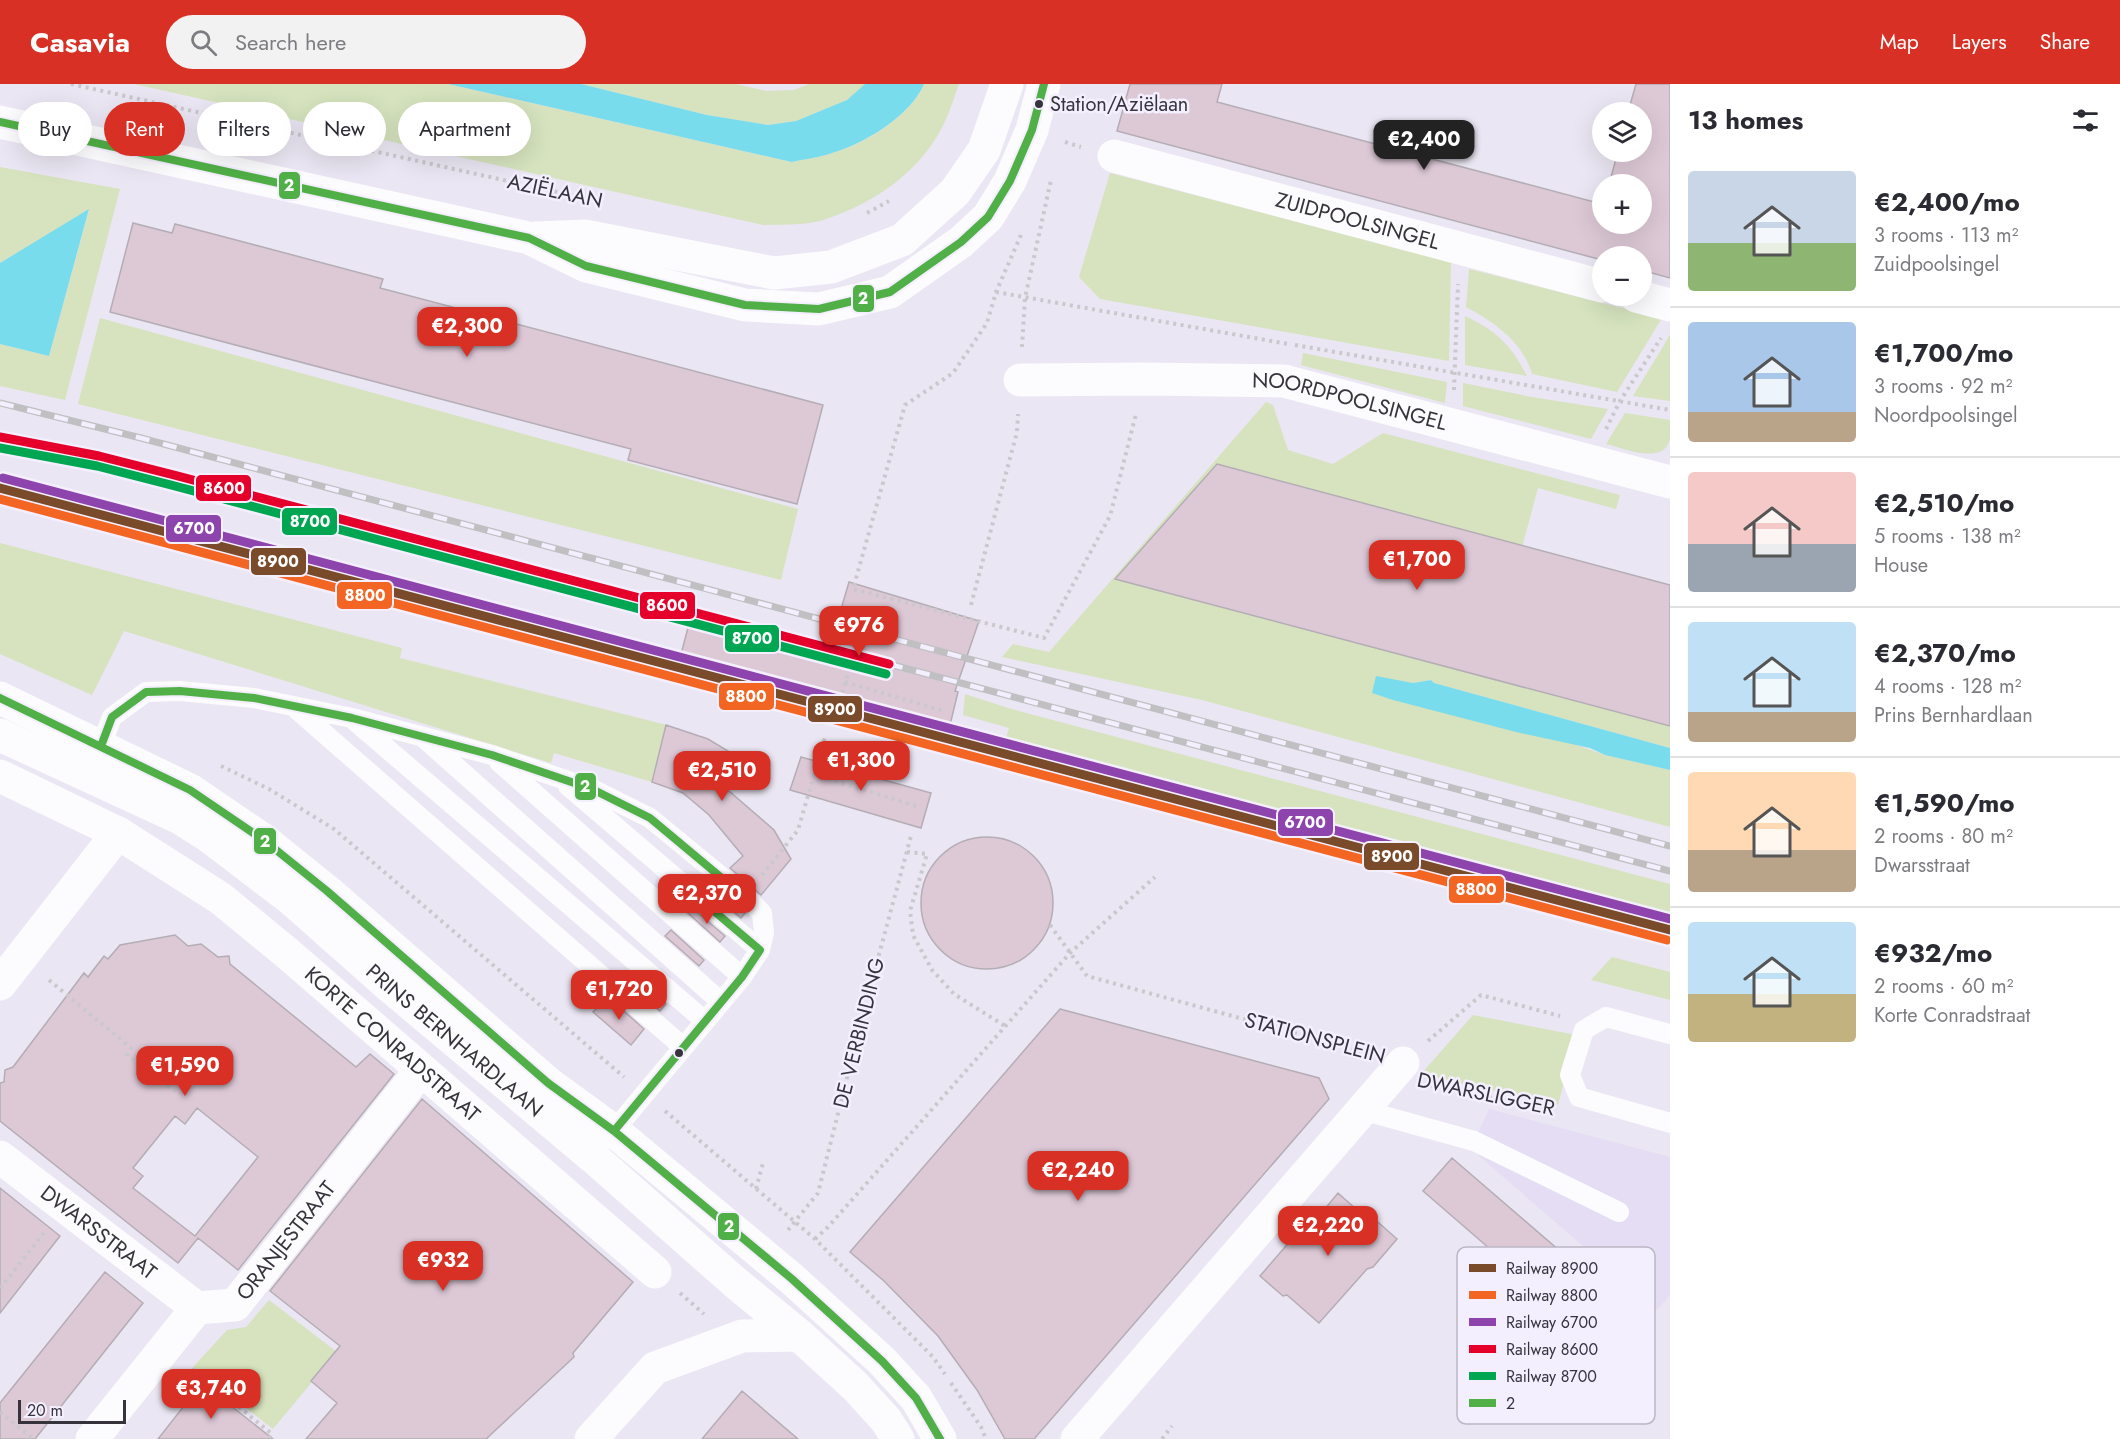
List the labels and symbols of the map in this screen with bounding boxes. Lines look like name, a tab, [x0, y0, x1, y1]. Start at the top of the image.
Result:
place label: Station/Aziëlaan	[1050, 90, 1188, 119]
marker: Station/Aziëlaan	[1033, 98, 1045, 110]
pin: €2,400	[1375, 120, 1473, 171]
street label: AZIËLAAN	[505, 166, 605, 216]
line badge: 2	[278, 171, 301, 200]
text: 2	[284, 174, 294, 197]
street label: ZUIDPOOLSINGEL	[1272, 185, 1443, 257]
line badge: 2	[852, 284, 875, 313]
text: 2	[858, 287, 868, 310]
pin: €2,300	[418, 307, 516, 358]
street label: NOORDPOOLSINGEL	[1252, 366, 1451, 438]
line badge: 8600	[195, 474, 252, 502]
text: 8600	[203, 477, 245, 500]
line badge: 8700	[281, 507, 338, 536]
text: 8700	[290, 510, 330, 533]
line badge: 6700	[165, 514, 222, 543]
text: 6700	[173, 517, 215, 540]
pin: €1,700	[1368, 540, 1466, 591]
line badge: 8900	[250, 547, 307, 576]
text: 8900	[257, 550, 299, 573]
line badge: 8800	[336, 581, 393, 610]
text: 8800	[344, 584, 386, 607]
line badge: 8600	[639, 591, 696, 620]
text: 8600	[646, 594, 688, 617]
pin: €976	[823, 606, 895, 657]
line badge: 8700	[724, 624, 780, 653]
text: 8700	[732, 627, 772, 650]
line badge: 8800	[718, 682, 775, 711]
text: 8800	[725, 685, 767, 708]
line badge: 8900	[807, 695, 863, 723]
text: 8900	[814, 698, 856, 721]
pin: €1,300	[812, 741, 910, 792]
pin: €2,510	[673, 751, 771, 802]
line badge: 2	[574, 772, 597, 801]
text: 2	[580, 775, 590, 798]
line badge: 6700	[1277, 808, 1334, 837]
text: 6700	[1284, 811, 1326, 834]
line badge: 2	[253, 827, 277, 855]
text: 2	[260, 830, 270, 853]
line badge: 8900	[1363, 842, 1420, 871]
text: 8900	[1371, 845, 1413, 868]
pin: €2,370	[658, 874, 756, 925]
line badge: 8800	[1448, 875, 1505, 904]
text: 8800	[1455, 878, 1497, 901]
street label: DE VERBINDING	[826, 954, 892, 1112]
street label: PRINS BERNHARDLAAN	[359, 957, 550, 1124]
street label: KORTE CONRADSTRAAT	[298, 960, 487, 1129]
pin: €1,720	[570, 970, 668, 1021]
street label: STATIONSPLEIN	[1241, 1005, 1389, 1071]
pin: €1,590	[136, 1046, 234, 1097]
unlabelled marker	[673, 1047, 685, 1059]
street label: DWARSLIGGER	[1414, 1065, 1558, 1123]
pin: €2,240	[1029, 1151, 1127, 1202]
street label: ORANJESTRAAT	[229, 1174, 343, 1307]
street label: DWARSSTRAAT	[34, 1178, 163, 1287]
pin: €2,220	[1279, 1206, 1377, 1257]
line badge: 2	[717, 1212, 740, 1241]
text: 2	[724, 1215, 734, 1238]
pin: €932	[407, 1241, 479, 1292]
legend	[1457, 1247, 1655, 1424]
text: Railway 8900	[1506, 1257, 1598, 1280]
text: Railway 8800	[1506, 1284, 1598, 1307]
text: Railway 6700	[1506, 1311, 1598, 1334]
text: Railway 8600	[1506, 1338, 1598, 1361]
text: Railway 8700	[1506, 1365, 1597, 1388]
pin: €3,740	[162, 1369, 260, 1420]
text: 2	[1506, 1392, 1515, 1415]
scale bar	[18, 1397, 126, 1424]

